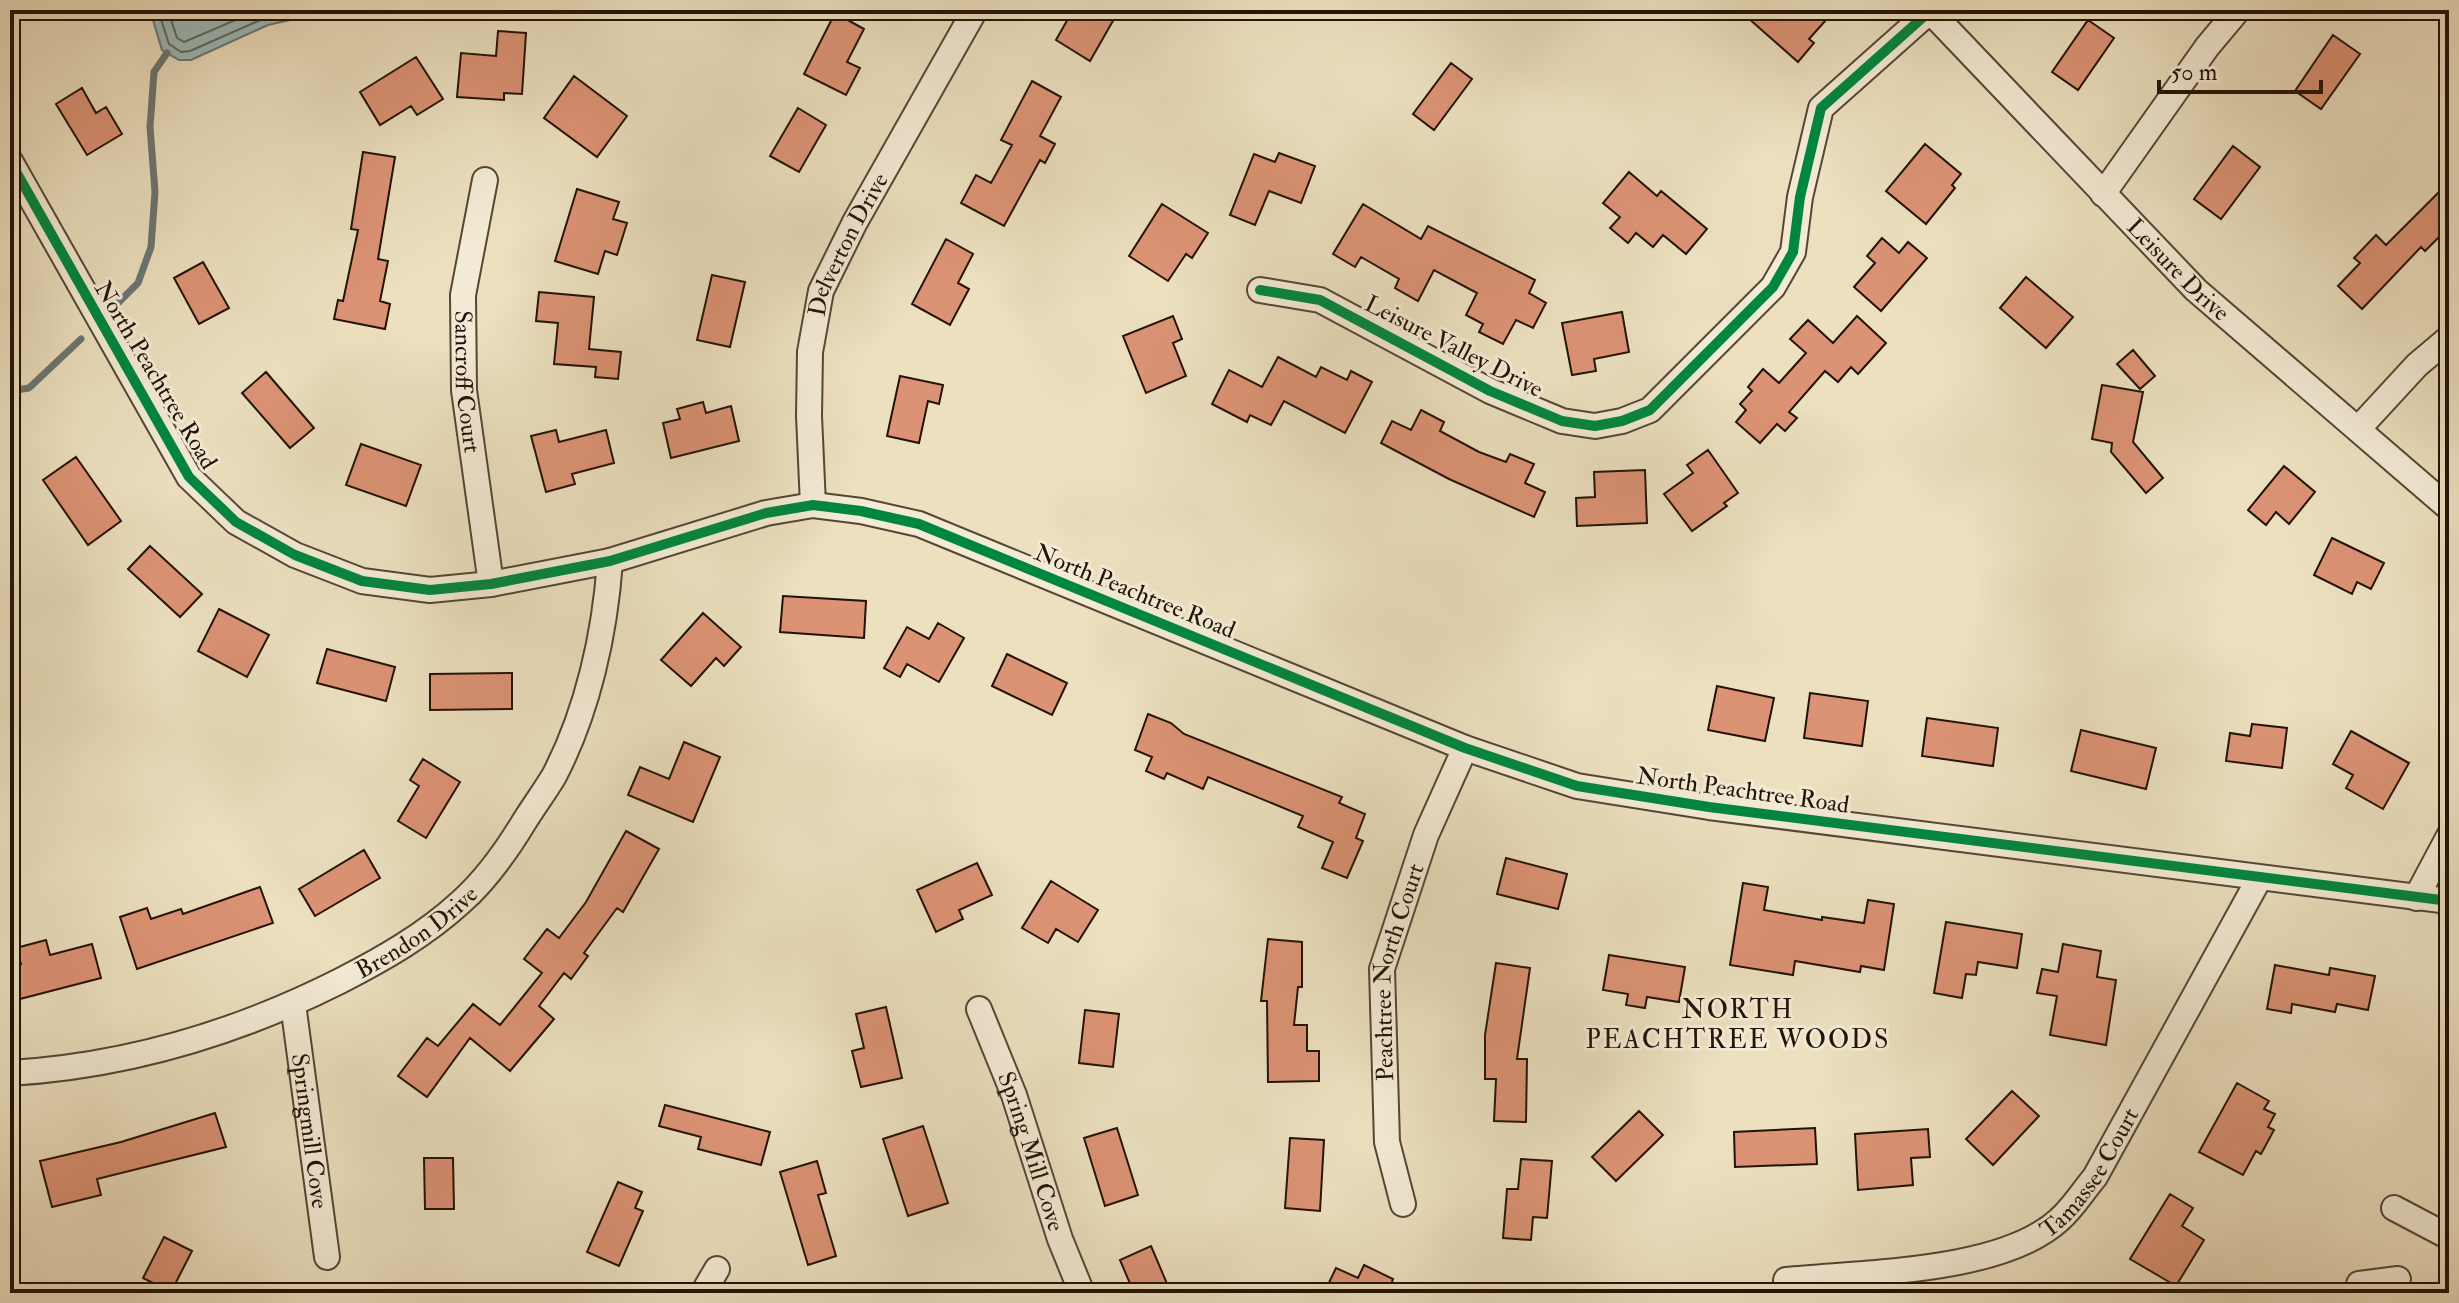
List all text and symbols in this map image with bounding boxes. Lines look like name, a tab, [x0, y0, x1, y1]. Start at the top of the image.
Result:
scale bar	[2159, 44, 2321, 94]
text: 50 m	[2171, 57, 2218, 88]
street label: Delverton Drive	[802, 167, 896, 319]
street label: Leisure Drive	[2120, 212, 2236, 328]
street label: North Peachtree Road	[87, 275, 224, 475]
street label: Leisure Valley Drive	[1359, 288, 1548, 405]
street label: Sancroff Court	[447, 310, 488, 455]
street label: North Peachtree Road	[1030, 537, 1240, 646]
street label: North Peachtree Road	[1635, 760, 1851, 821]
street label: Peachtree North Court	[1367, 859, 1432, 1082]
street label: Brendon Drive	[350, 879, 485, 986]
district label: NORTH PEACHTREE WOODS	[1586, 994, 1890, 1056]
street label: Springmill Cove	[284, 1051, 335, 1211]
street label: Spring Mill Cove	[990, 1067, 1072, 1235]
street label: Tamassee Court	[2034, 1102, 2146, 1245]

